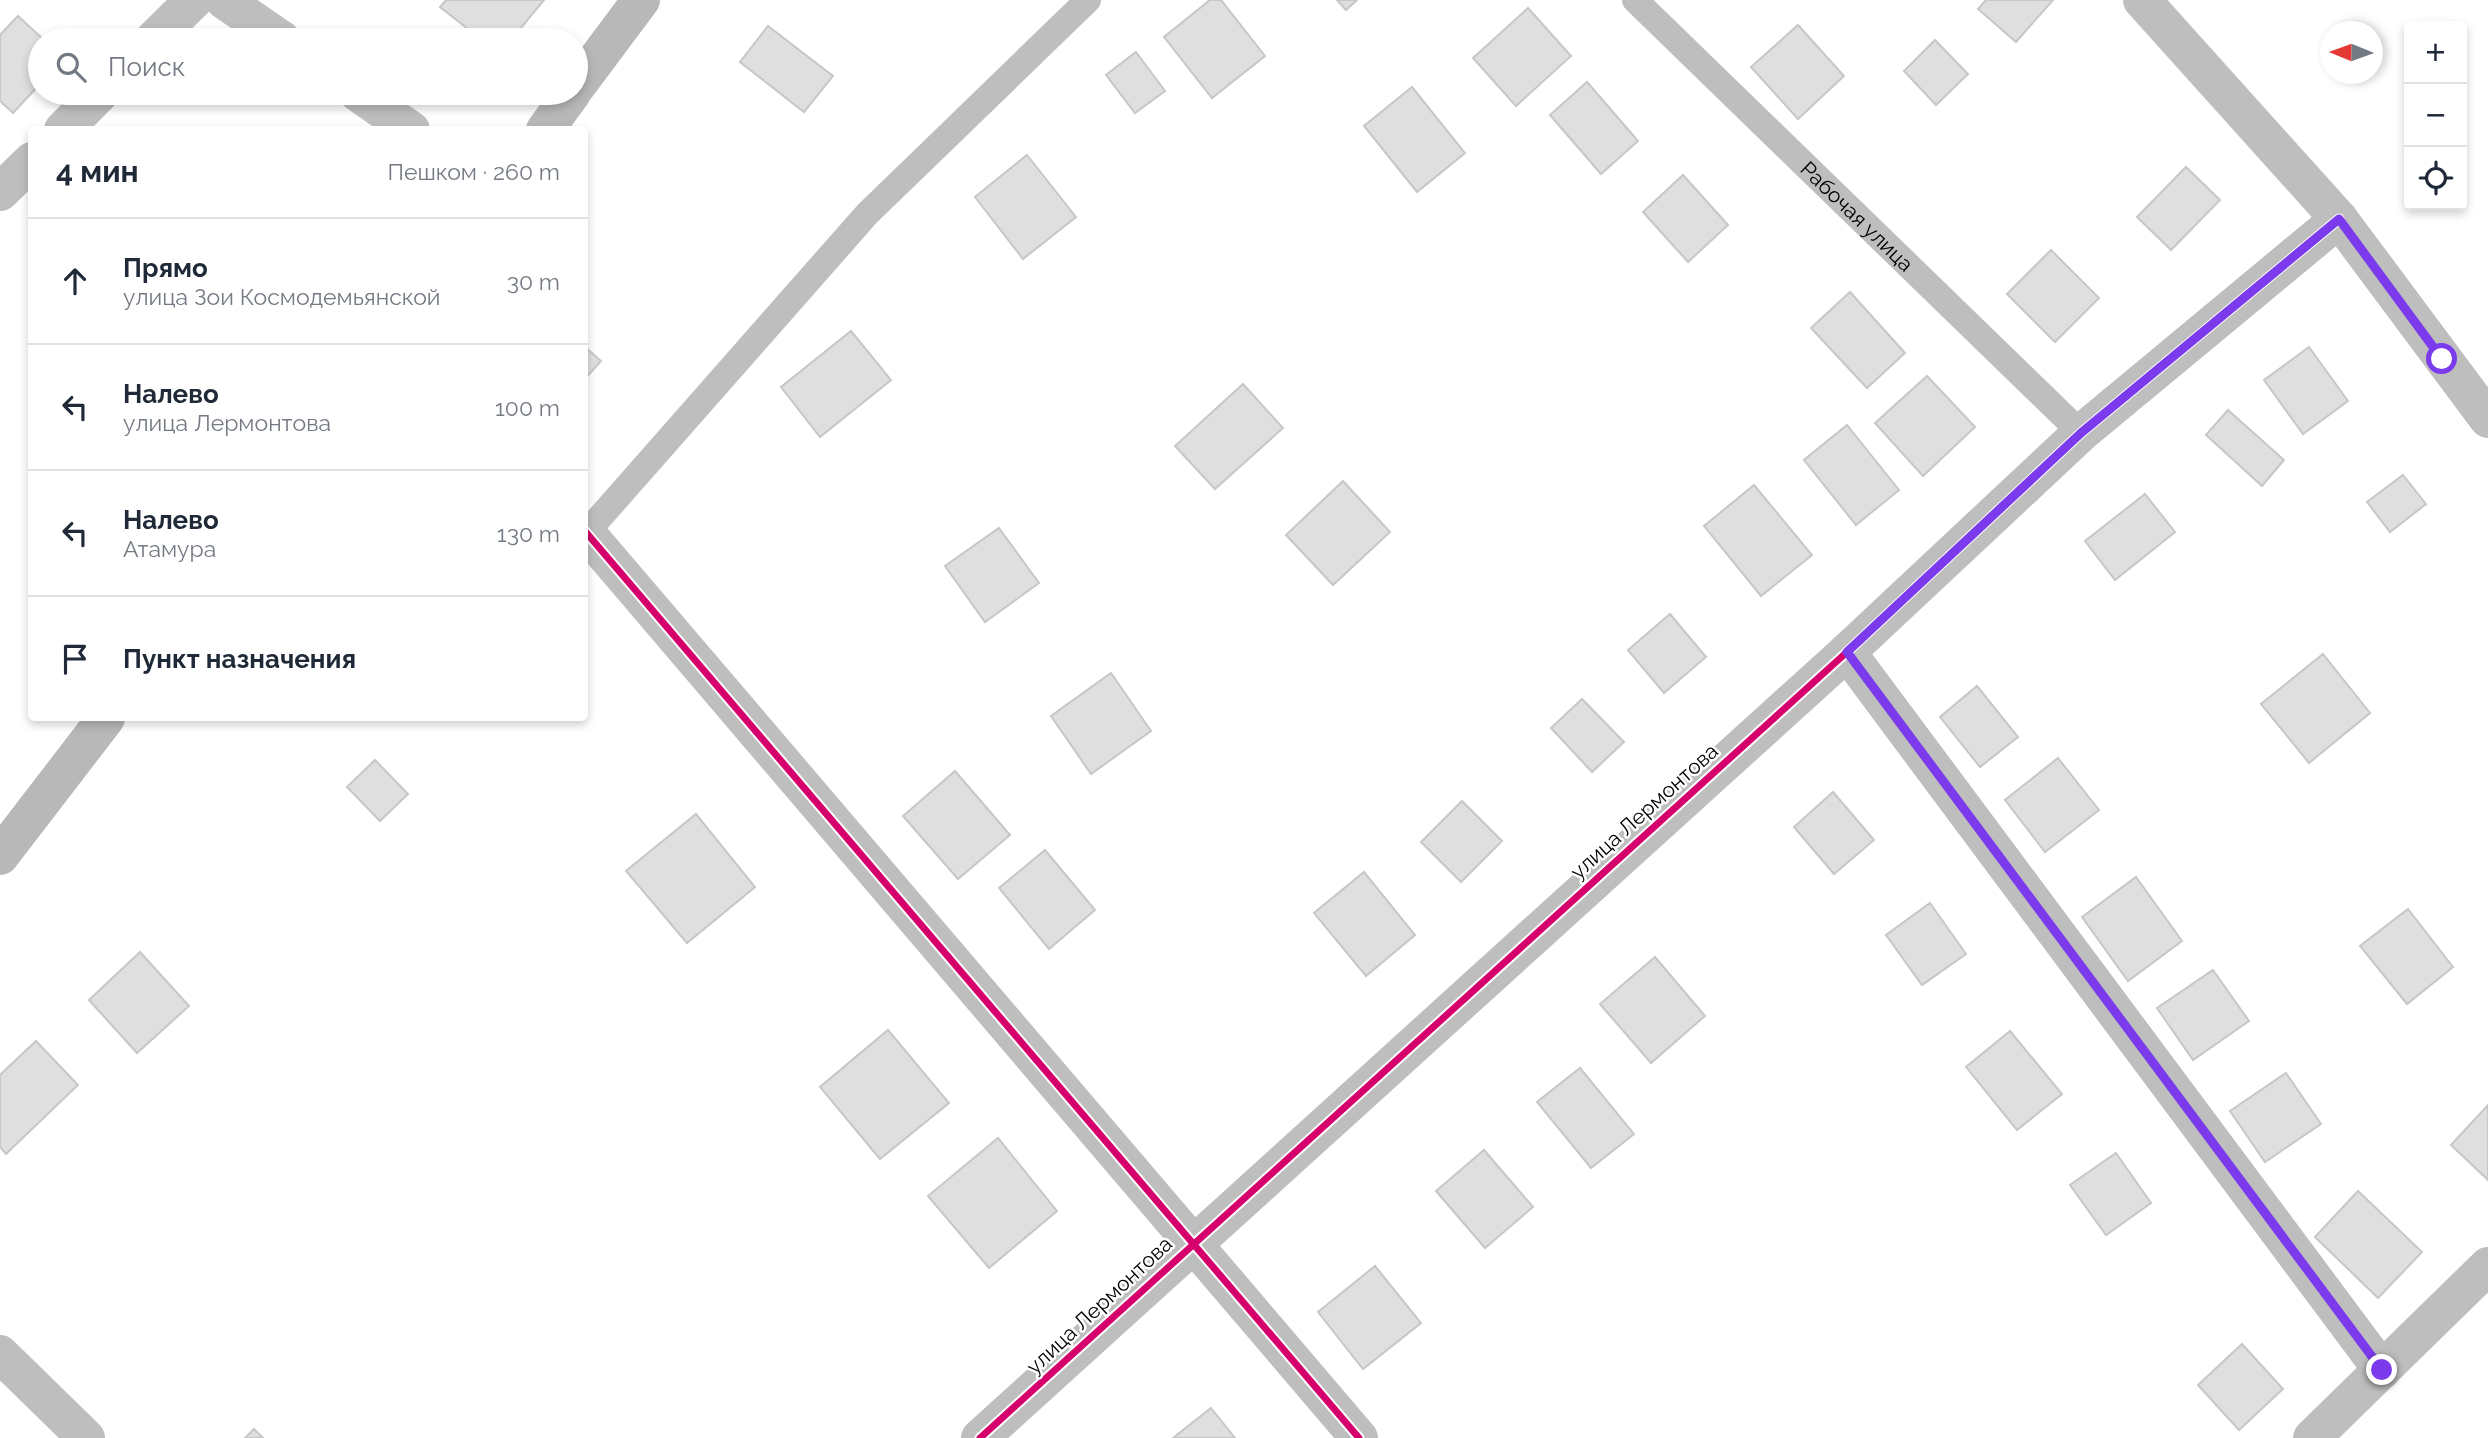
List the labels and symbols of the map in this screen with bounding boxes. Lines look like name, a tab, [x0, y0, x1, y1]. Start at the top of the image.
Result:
north arrow	[2320, 21, 2383, 84]
street label: Рабочая улица	[1796, 156, 1919, 276]
route start	[2426, 343, 2457, 374]
street label: улица Лермонтова	[1565, 738, 1723, 884]
street label: улица Лермонтова	[1021, 1231, 1177, 1379]
route end	[2366, 1354, 2397, 1385]

